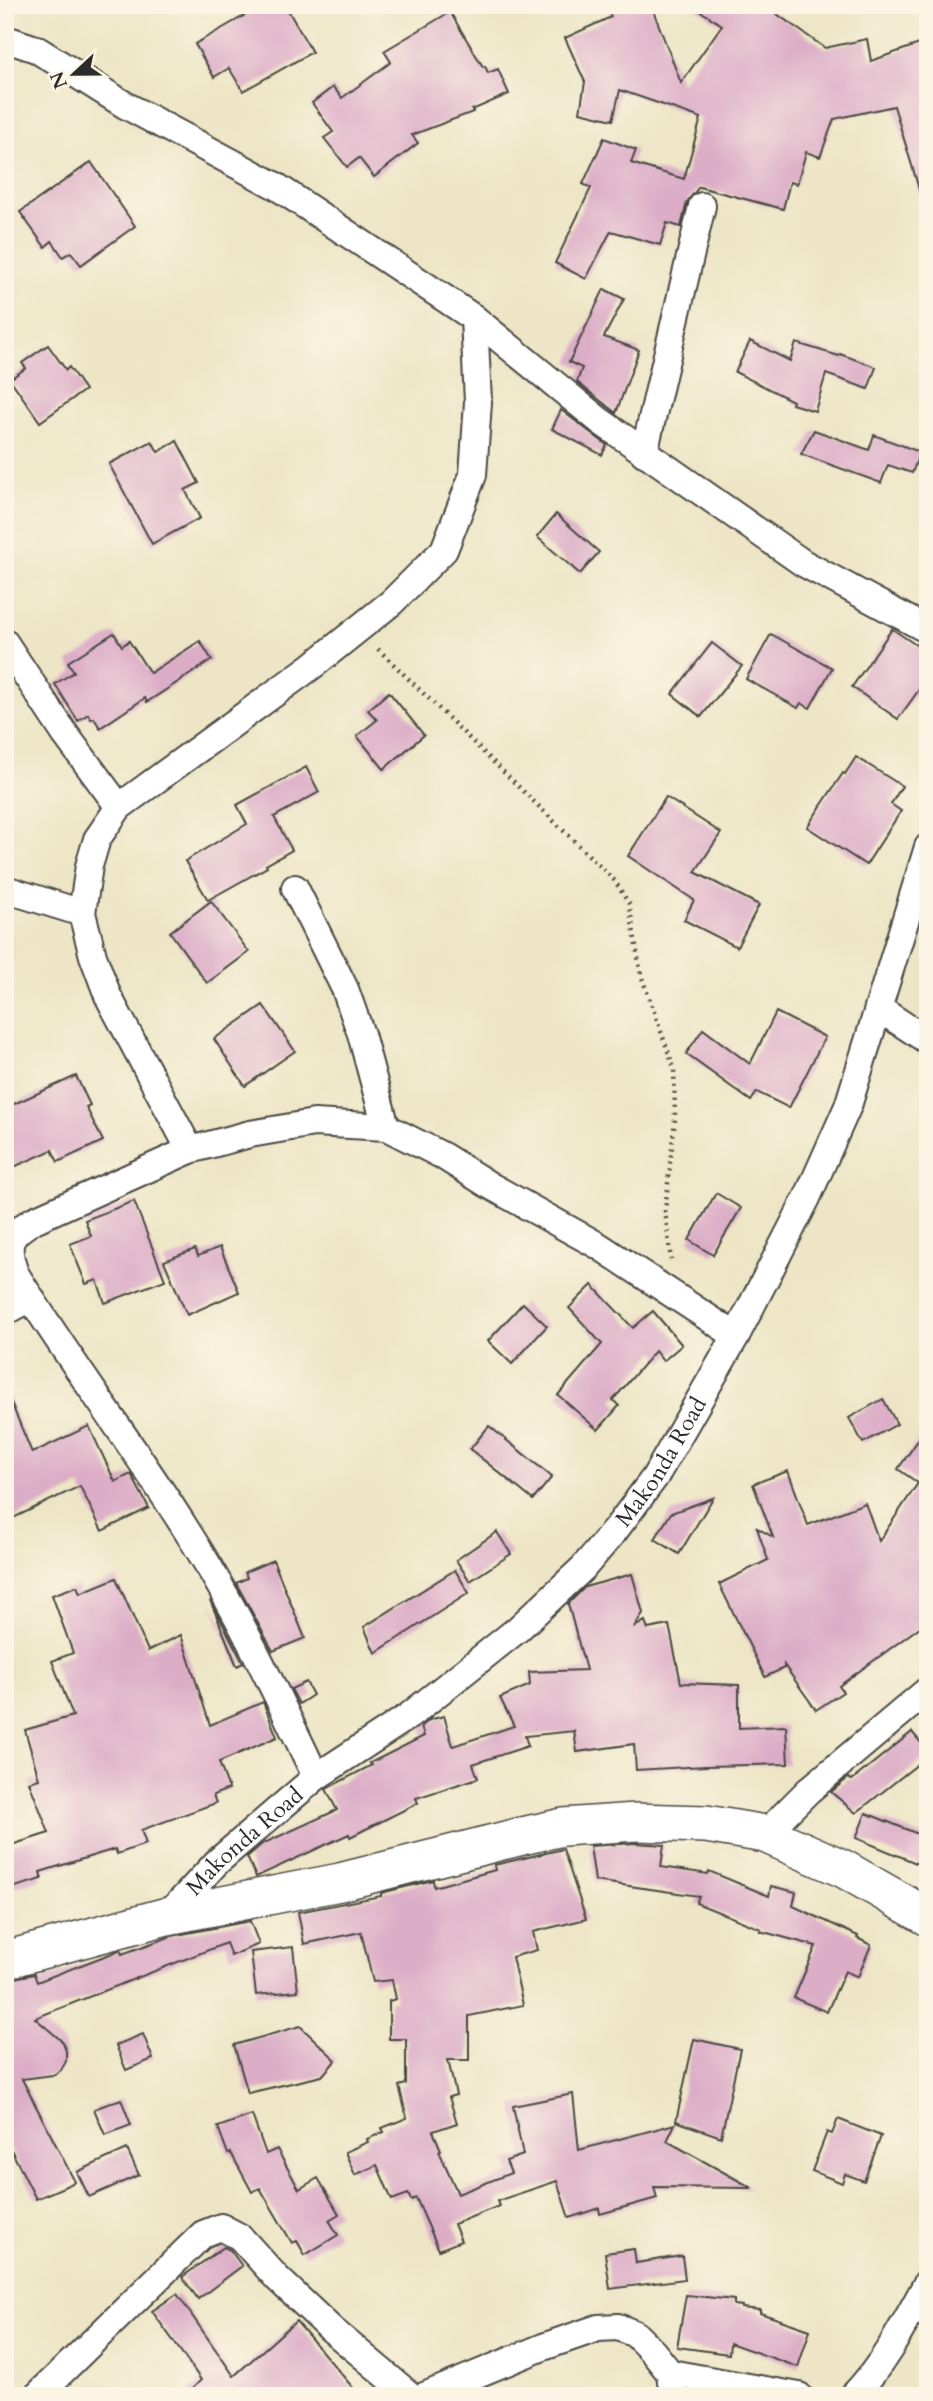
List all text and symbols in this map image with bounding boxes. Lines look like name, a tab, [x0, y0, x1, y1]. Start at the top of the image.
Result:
north arrow	[38, 38, 108, 108]
text: N	[44, 67, 74, 93]
street label: Makonda Road	[608, 1390, 714, 1533]
street label: Makonda Road	[179, 1779, 310, 1902]

